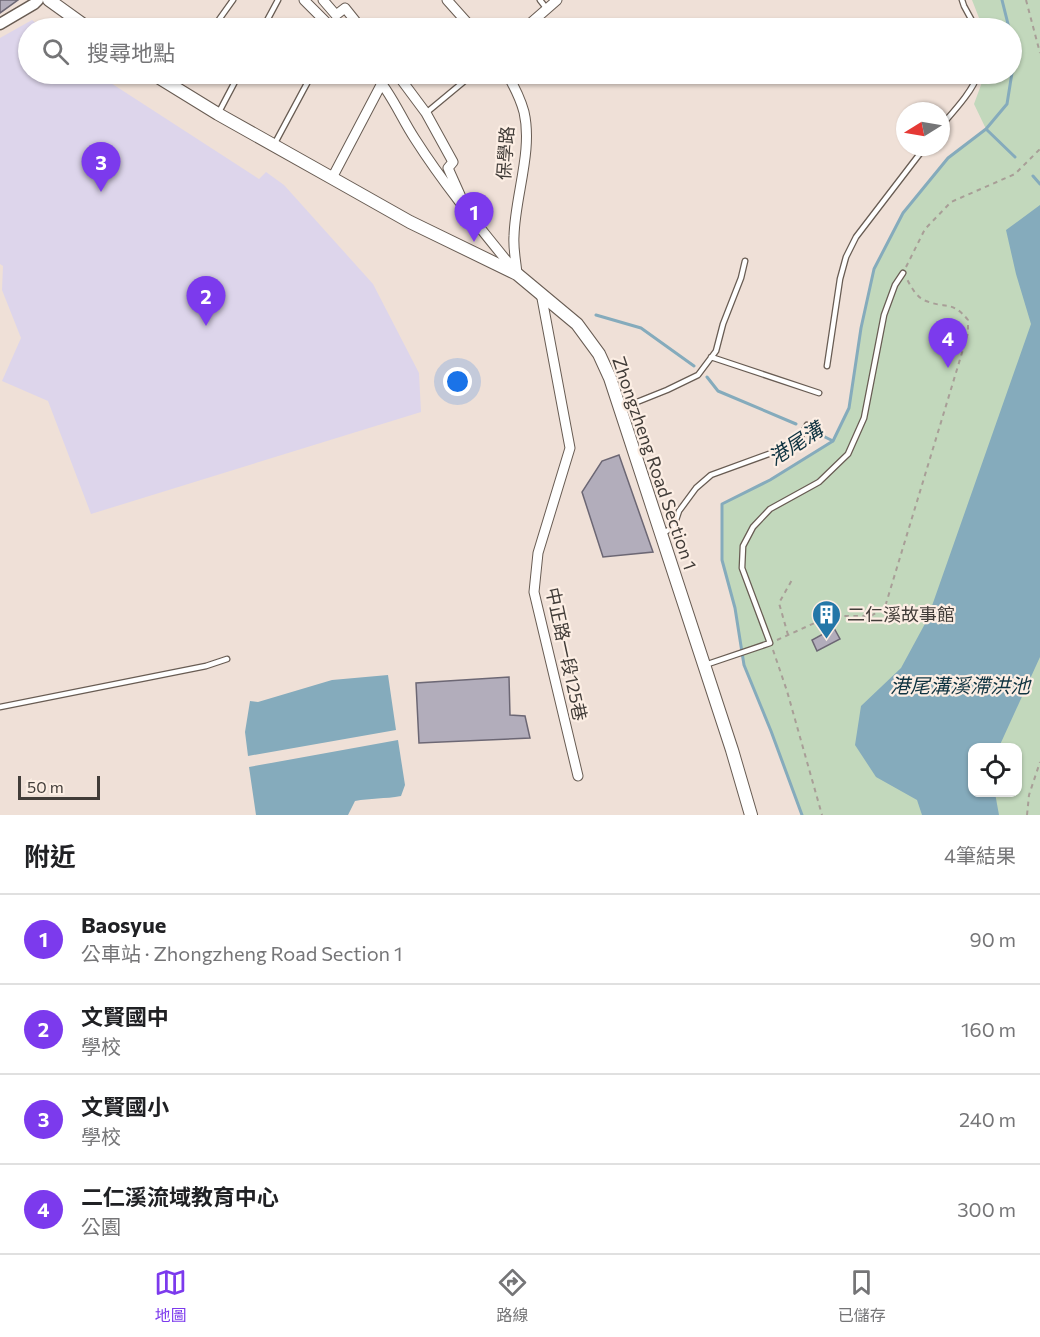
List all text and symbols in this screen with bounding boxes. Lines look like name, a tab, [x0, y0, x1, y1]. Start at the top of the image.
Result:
search box	[18, 18, 1022, 84]
icon: search	[39, 35, 72, 68]
text: 搜尋地點	[87, 39, 175, 66]
north arrow	[896, 102, 950, 156]
street label: 保學路	[492, 125, 518, 181]
pin: 3	[82, 142, 120, 192]
pin: 1	[454, 192, 494, 242]
pin: 2	[186, 276, 226, 326]
pin: 4	[928, 318, 968, 368]
street label: Zhongzheng Road Section 1	[608, 353, 702, 573]
your location	[443, 367, 472, 396]
water label: 港尾溝	[763, 415, 829, 469]
street label: 中正路一段125巷	[542, 585, 592, 723]
building icon: 二仁溪故事館	[810, 598, 842, 640]
place label: 二仁溪故事館	[847, 603, 955, 625]
water label: 港尾溝溪滯洪池	[890, 673, 1032, 697]
map controls	[968, 743, 1022, 797]
button: locate	[968, 743, 1022, 797]
scale bar	[18, 773, 100, 800]
text: 50 m	[27, 777, 64, 796]
text: 附近	[24, 840, 76, 871]
text: 4筆結果	[944, 843, 1016, 867]
text: Baosyue	[81, 911, 166, 938]
text: 1	[39, 927, 48, 951]
text: 90 m	[970, 927, 1016, 951]
text: 公車站 · Zhongzheng Road Section 1	[81, 941, 402, 965]
text: 文賢國中	[81, 1003, 169, 1030]
text: 2	[38, 1017, 49, 1041]
text: 160 m	[961, 1017, 1016, 1041]
text: 學校	[81, 1034, 121, 1058]
text: 文賢國小	[81, 1093, 169, 1120]
text: 3	[38, 1107, 49, 1131]
text: 240 m	[959, 1107, 1016, 1131]
text: 學校	[81, 1124, 121, 1148]
text: 二仁溪流域教育中心	[81, 1183, 279, 1210]
text: 4	[37, 1197, 50, 1221]
text: 300 m	[957, 1197, 1016, 1221]
text: 公園	[81, 1214, 121, 1238]
tab: 地圖	[154, 1266, 187, 1326]
tab: 路線	[496, 1266, 529, 1326]
tab: 已儲存	[838, 1266, 886, 1326]

